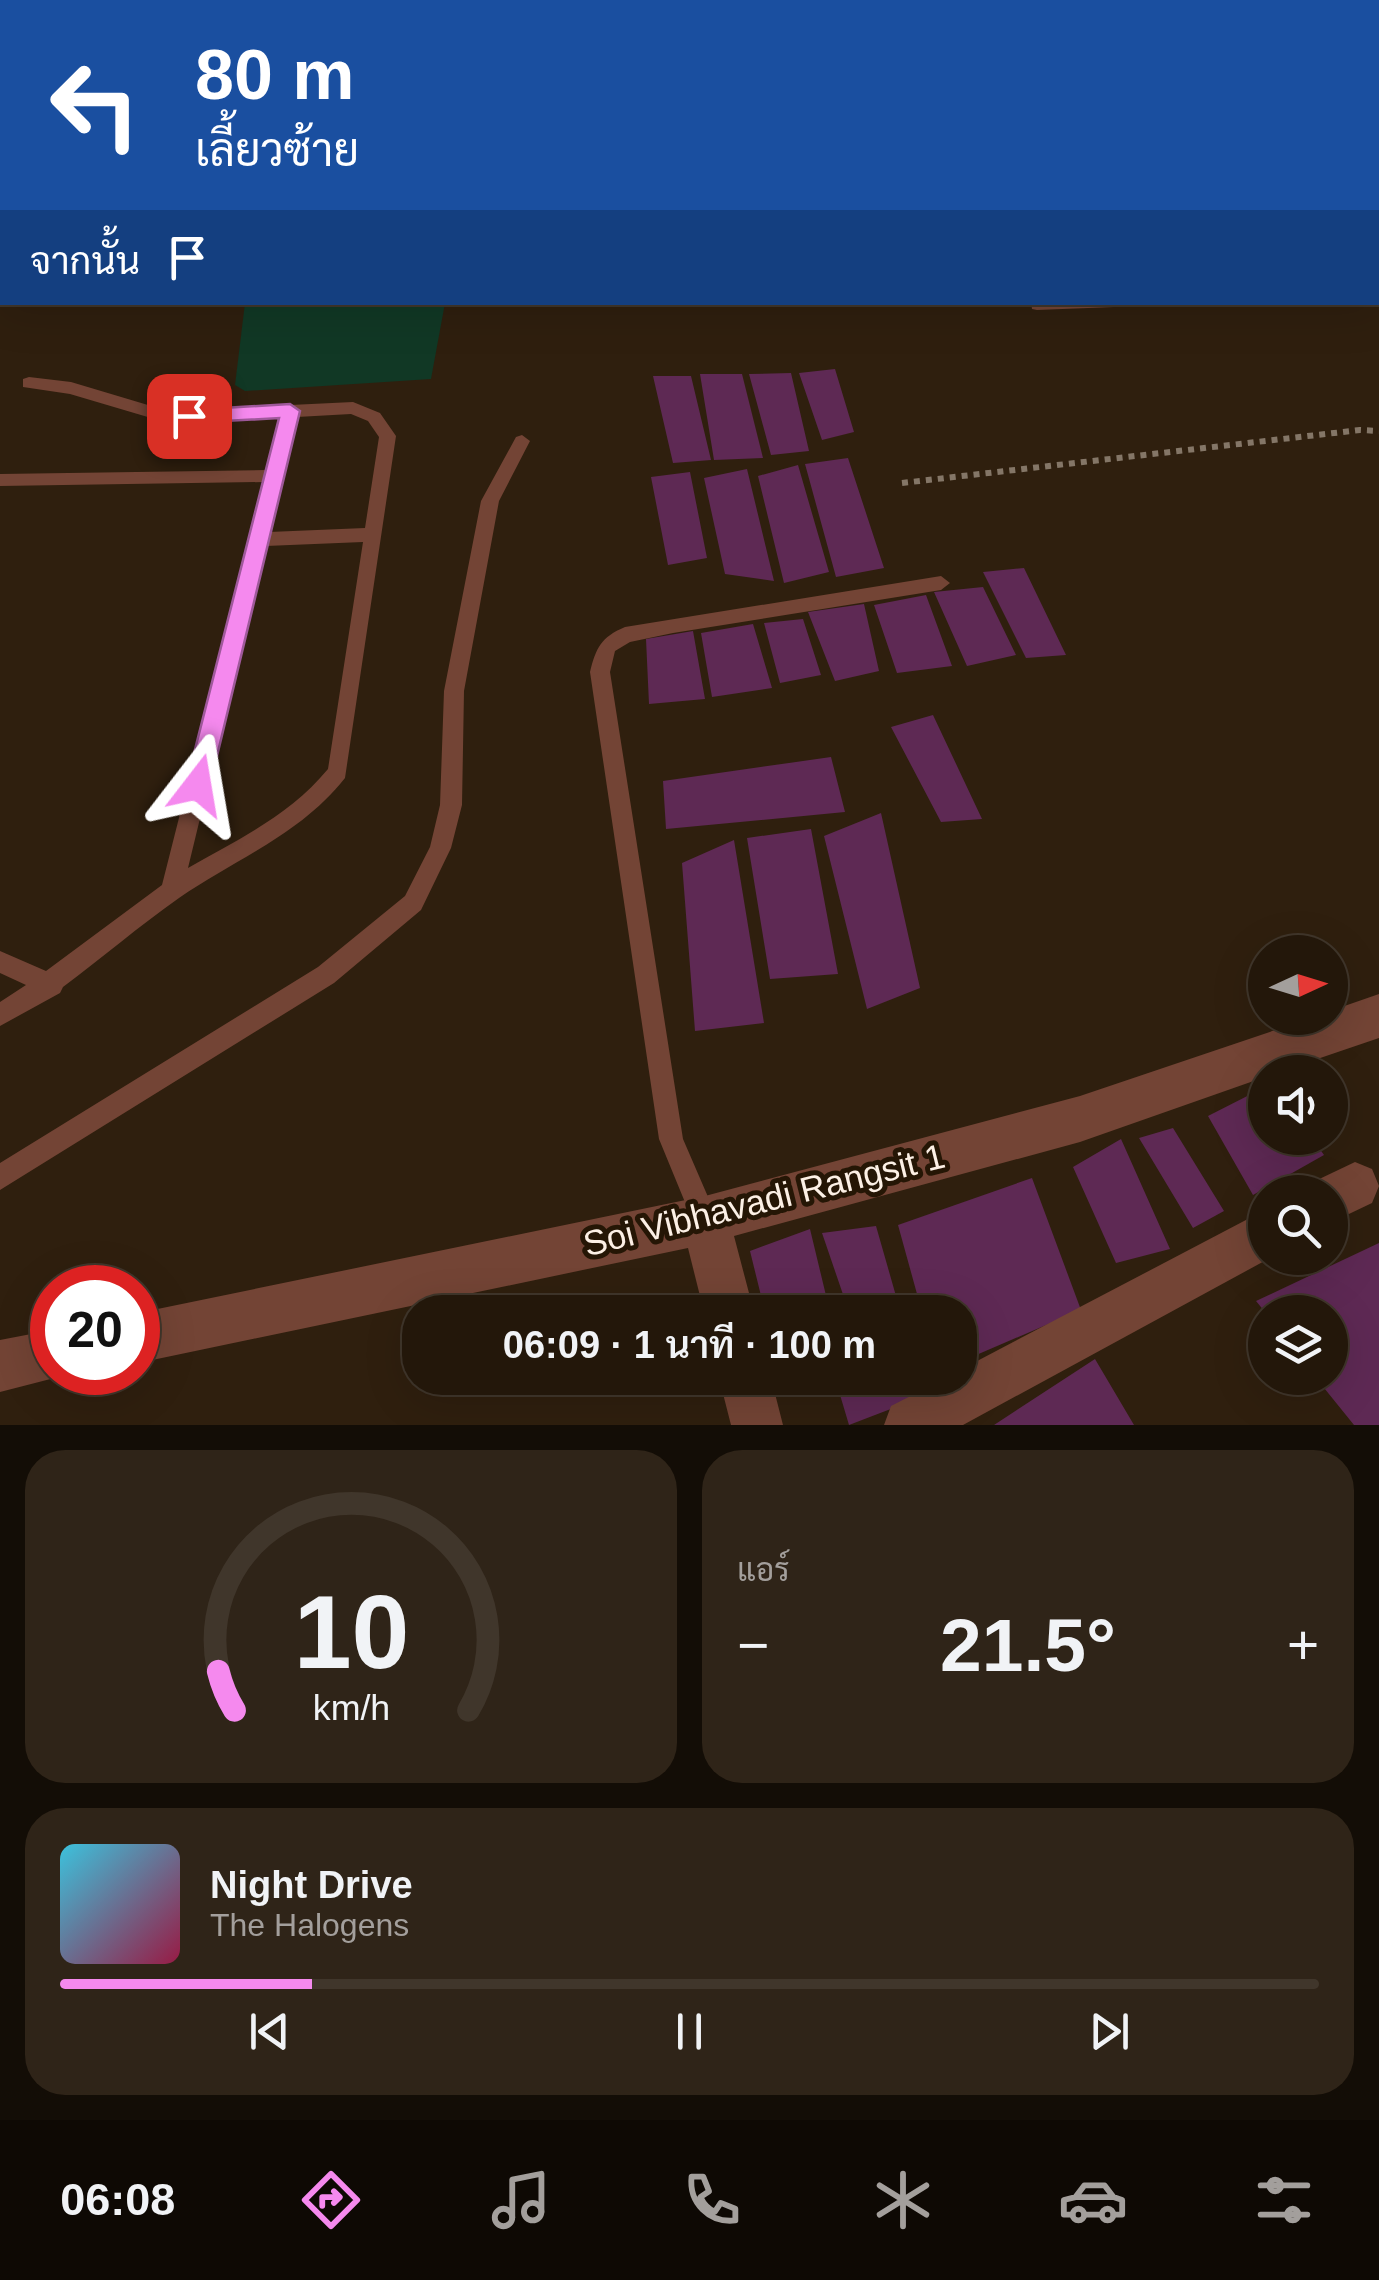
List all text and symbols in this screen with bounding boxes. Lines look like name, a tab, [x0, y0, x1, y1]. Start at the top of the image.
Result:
text: 80 m	[195, 36, 355, 114]
icon: left	[30, 40, 160, 170]
text: เลี้ยวซ้าย	[195, 125, 359, 176]
icon: arrive	[160, 230, 215, 285]
text: จากนั้น	[30, 240, 140, 282]
pin	[147, 374, 232, 459]
icon: arrive	[162, 389, 217, 444]
position arrow	[146, 733, 250, 837]
north arrow	[1248, 935, 1348, 1035]
map controls	[1248, 935, 1348, 1395]
button: sound	[1248, 1055, 1348, 1155]
street label: Soi Vibhavadi Rangsit 1	[579, 1136, 949, 1263]
button: search	[1248, 1175, 1348, 1275]
speed limit sign: 20	[30, 1265, 160, 1395]
button: layers	[1248, 1295, 1348, 1395]
text: 06:09 · 1 นาที · 100 m	[503, 1324, 876, 1366]
text: แอร์	[737, 1552, 790, 1588]
text: 10	[293, 1574, 409, 1690]
text: 21.5°	[940, 1603, 1116, 1687]
text: −	[737, 1614, 769, 1676]
text: +	[1287, 1614, 1319, 1676]
text: km/h	[312, 1688, 390, 1728]
text: Night Drive	[210, 1864, 413, 1906]
text: The Halogens	[210, 1907, 409, 1943]
icon: previous	[242, 2004, 297, 2059]
icon: pause	[662, 2004, 717, 2059]
icon: next	[1082, 2004, 1137, 2059]
icon: directions	[296, 2165, 366, 2235]
icon: music	[486, 2165, 556, 2235]
icon: phone	[677, 2165, 747, 2235]
icon: climate	[868, 2165, 938, 2235]
icon: car	[1058, 2165, 1128, 2235]
icon: filters	[1249, 2165, 1319, 2235]
text: 06:08	[60, 2174, 175, 2225]

